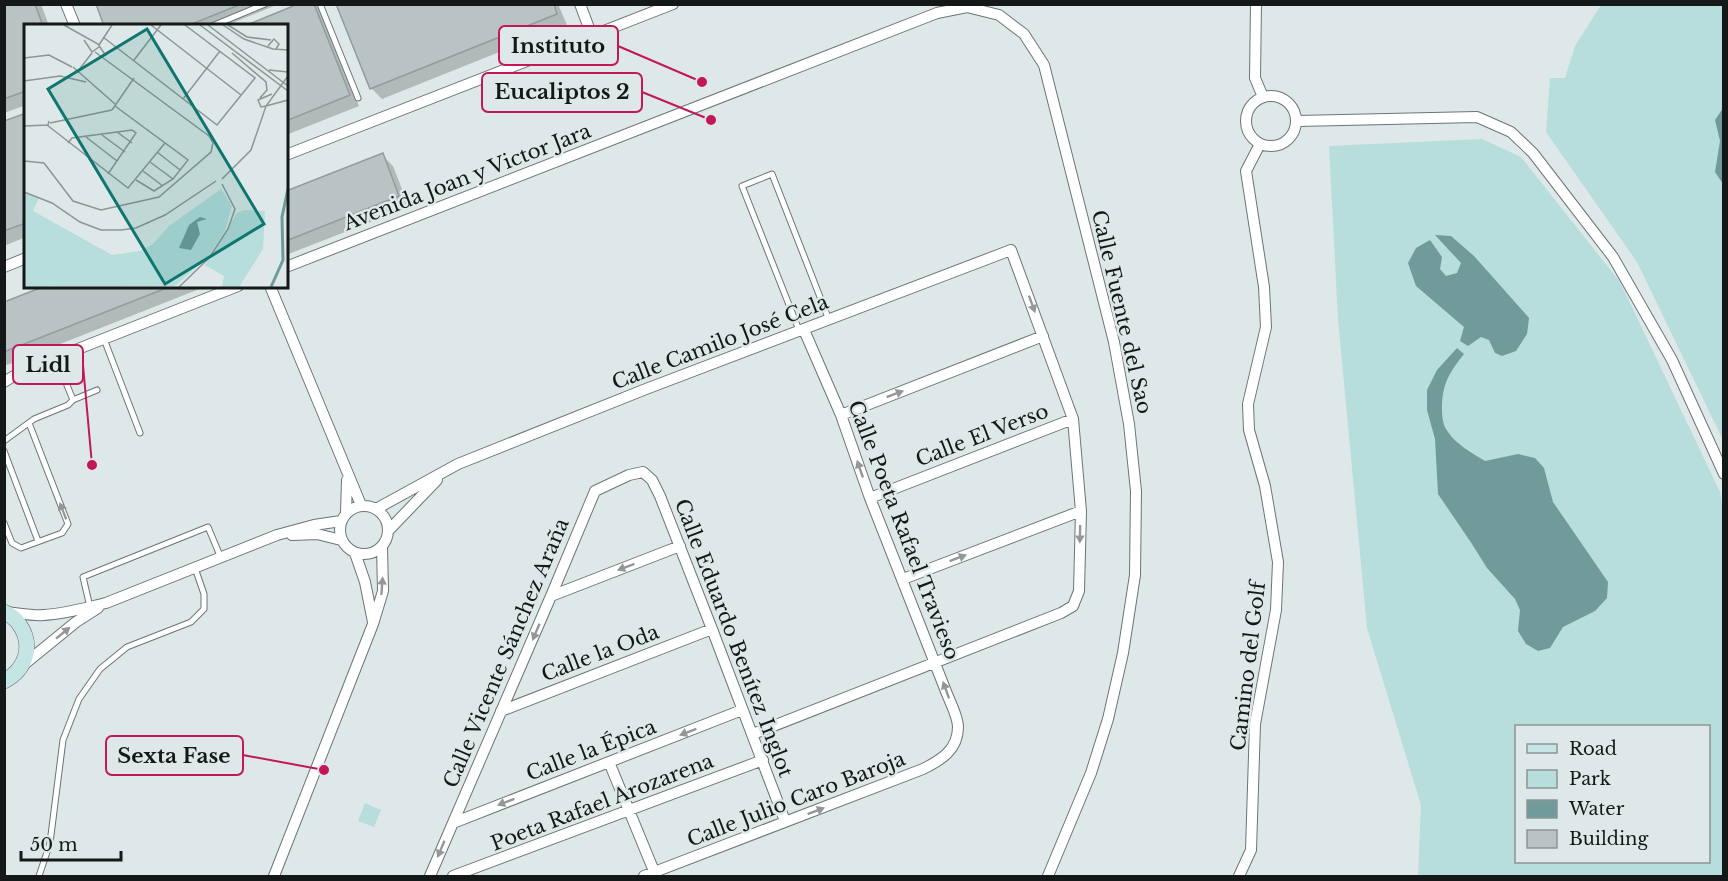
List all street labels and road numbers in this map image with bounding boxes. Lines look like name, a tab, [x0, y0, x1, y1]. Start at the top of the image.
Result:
street label: Avenida Joan y Victor Jara	[339, 118, 595, 236]
street label: Calle Fuente del Sao	[1087, 208, 1157, 416]
street label: Calle Camilo José Cela	[608, 289, 832, 394]
street label: Calle Poeta Rafael Travieso	[843, 397, 965, 663]
street label: Calle El Verso	[912, 399, 1052, 471]
street label: Calle Eduardo Benítez Inglot	[670, 496, 798, 781]
street label: Calle Vicente Sánchez Araña	[438, 514, 574, 791]
street label: Camino del Golf	[1226, 577, 1271, 752]
street label: Calle la Oda	[538, 619, 663, 686]
street label: Calle la Épica	[522, 713, 660, 786]
street label: Calle Julio Caro Baroja	[684, 746, 909, 852]
street label: Poeta Rafael Arozarena	[487, 748, 718, 856]

